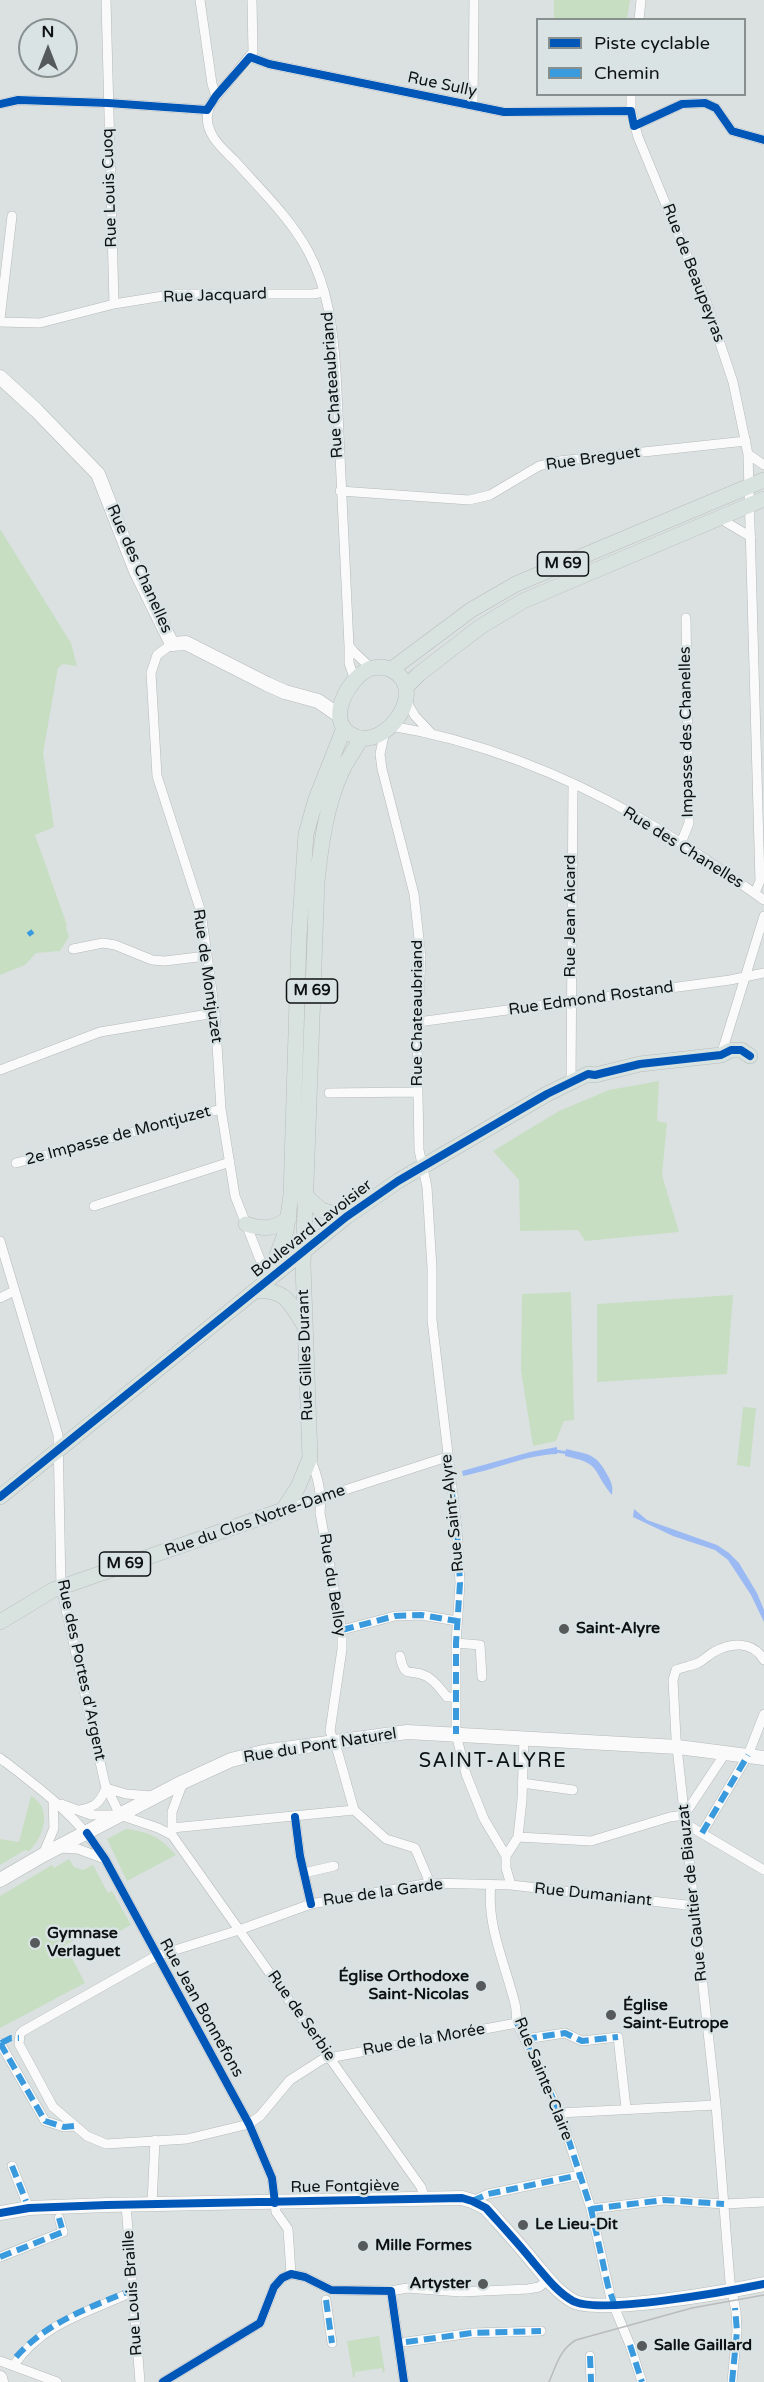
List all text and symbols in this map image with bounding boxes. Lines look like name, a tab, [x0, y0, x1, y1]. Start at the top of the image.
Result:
north arrow	[18, 18, 78, 78]
legend	[536, 18, 746, 96]
text: N	[42, 22, 54, 42]
text: Piste cyclable	[594, 32, 710, 54]
text: Chemin	[594, 62, 660, 84]
street label: Rue Sully	[406, 68, 478, 102]
street label: Rue Louis Cuoq	[98, 128, 122, 248]
street label: Rue de Beaupeyras	[658, 201, 728, 345]
street label: Rue Jacquard	[163, 285, 267, 307]
street label: Rue Chateaubriand	[318, 311, 348, 459]
street label: Rue Breguet	[544, 443, 642, 475]
street label: Rue des Chanelles	[102, 502, 176, 636]
road number: M 69	[538, 552, 588, 576]
street label: Impasse des Chanelles	[676, 646, 698, 818]
street label: Rue des Chanelles	[619, 803, 747, 893]
street label: Rue Jean Aicard	[561, 854, 581, 978]
street label: Rue de Montjuzet	[188, 908, 226, 1044]
street label: Rue Chateaubriand	[408, 940, 428, 1086]
street label: Rue Edmond Rostand	[507, 978, 675, 1020]
road number: M 69	[286, 979, 338, 1003]
street label: 2e Impasse de Montjuzet	[23, 1102, 213, 1170]
street label: Boulevard Lavoisier	[248, 1176, 376, 1282]
street label: Rue Gilles Durant	[294, 1289, 318, 1421]
street label: Rue Saint-Alyre	[437, 1453, 469, 1573]
street label: Rue du Clos Notre-Dame	[162, 1481, 348, 1561]
street label: Rue du Belloy	[314, 1532, 350, 1638]
road number: M 69	[100, 1552, 150, 1576]
street label: Rue des Portes d'Argent	[52, 1578, 110, 1762]
place label: Saint-Alyre	[576, 1619, 660, 1639]
marker: Saint-Alyre	[557, 1622, 571, 1636]
street label: Rue du Pont Naturel	[242, 1724, 398, 1768]
district label: SAINT-ALYRE	[419, 1750, 567, 1774]
street label: Rue Gaultier de Biauzat	[674, 1803, 712, 1983]
street label: Rue de la Garde	[322, 1875, 444, 1911]
street label: Rue Dumaniant	[533, 1879, 653, 1911]
place label: Gymnase Verlaguet	[47, 1924, 120, 1962]
street label: Rue Jean Bonnefons	[155, 1935, 247, 2081]
marker: Gymnase Verlaguet	[28, 1936, 42, 1950]
street label: Rue de Serbie	[263, 1967, 339, 2065]
place label: Église Orthodoxe Saint-Nicolas	[338, 1967, 469, 2005]
marker: Église Orthodoxe Saint-Nicolas	[474, 1979, 488, 1993]
place label: Église Saint-Eutrope	[623, 1996, 729, 2034]
marker: Église Saint-Eutrope	[604, 2008, 618, 2022]
street label: Rue Sainte-Claire	[509, 2015, 577, 2143]
street label: Rue de la Morée	[361, 2020, 487, 2060]
street label: Rue Fontgiève	[290, 2176, 400, 2198]
place label: Le Lieu-Dit	[535, 2215, 618, 2235]
marker: Le Lieu-Dit	[516, 2218, 530, 2232]
street label: Rue Louis Braille	[119, 2229, 147, 2357]
place label: Mille Formes	[375, 2236, 472, 2256]
marker: Mille Formes	[356, 2239, 370, 2253]
place label: Artyster	[410, 2274, 471, 2294]
marker: Artyster	[476, 2277, 490, 2291]
place label: Salle Gaillard	[654, 2336, 752, 2356]
marker: Salle Gaillard	[635, 2339, 649, 2353]

